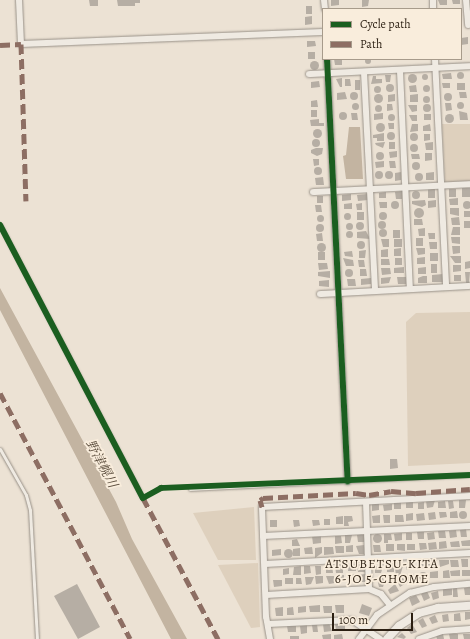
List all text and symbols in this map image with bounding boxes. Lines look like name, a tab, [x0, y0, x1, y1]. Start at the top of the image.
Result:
legend	[322, 8, 462, 60]
text: Cycle path	[360, 16, 411, 32]
text: Path	[360, 36, 382, 52]
water label: 野津幌川	[82, 437, 120, 491]
district label: ATSUBETSU-KITA 6-JO 5-CHOME	[325, 557, 439, 588]
scale bar	[334, 605, 415, 631]
text: 100 m	[339, 612, 368, 628]

